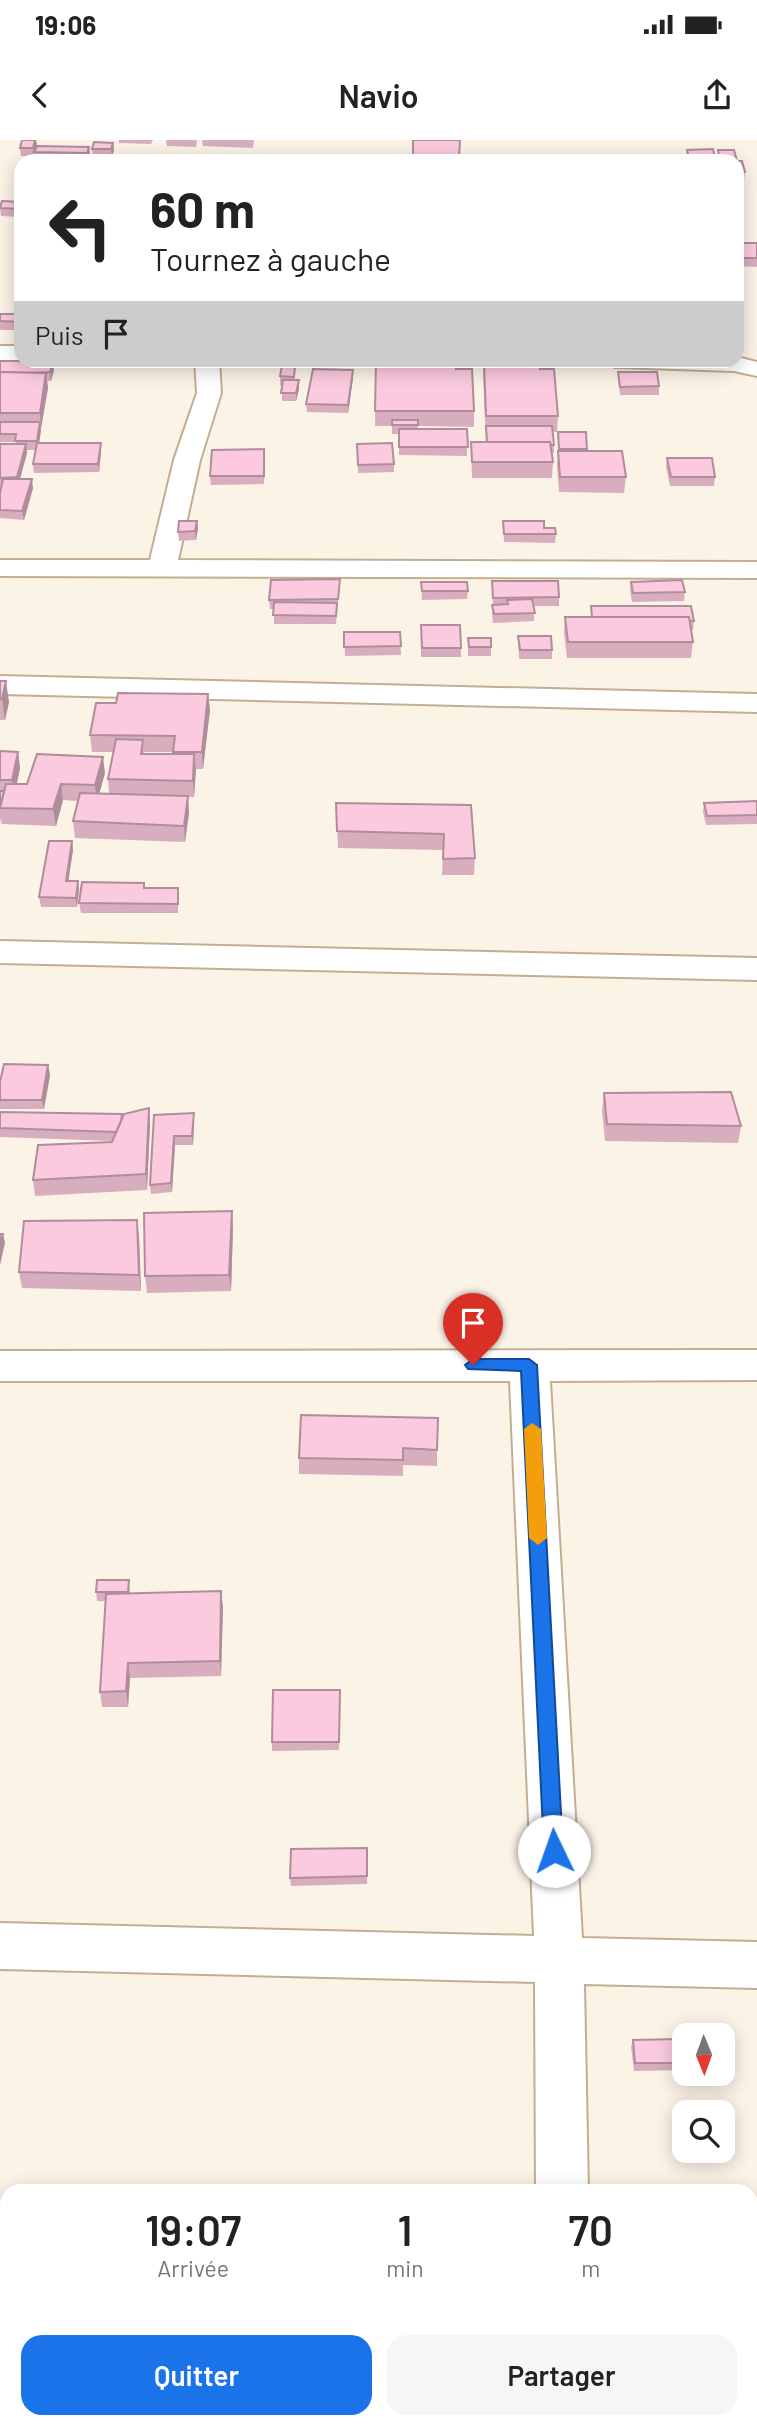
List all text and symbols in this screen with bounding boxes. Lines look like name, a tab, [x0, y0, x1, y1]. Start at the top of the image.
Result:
text: 19:06	[35, 9, 96, 40]
icon: back	[21, 76, 59, 114]
text: Navio	[339, 76, 418, 114]
icon: share	[698, 76, 736, 114]
text: 60 m	[150, 179, 255, 238]
icon: left	[35, 182, 126, 273]
text: Tournez à gauche	[150, 239, 391, 277]
icon: arrive	[97, 315, 135, 353]
text: Puis	[35, 319, 83, 350]
pin	[443, 1293, 503, 1365]
icon: arrive	[454, 1304, 492, 1342]
position arrow	[517, 1814, 591, 1888]
north arrow	[672, 2023, 735, 2086]
map controls	[672, 2023, 735, 2163]
button: search	[672, 2100, 735, 2163]
text: 19:07	[145, 2204, 241, 2254]
text: 1	[398, 2204, 412, 2254]
text: 70	[569, 2204, 613, 2254]
text: Arrivée	[157, 2254, 229, 2282]
text: min	[386, 2254, 424, 2282]
text: m	[581, 2254, 600, 2282]
button: Quitter	[21, 2335, 372, 2415]
button: Partager	[386, 2335, 737, 2415]

